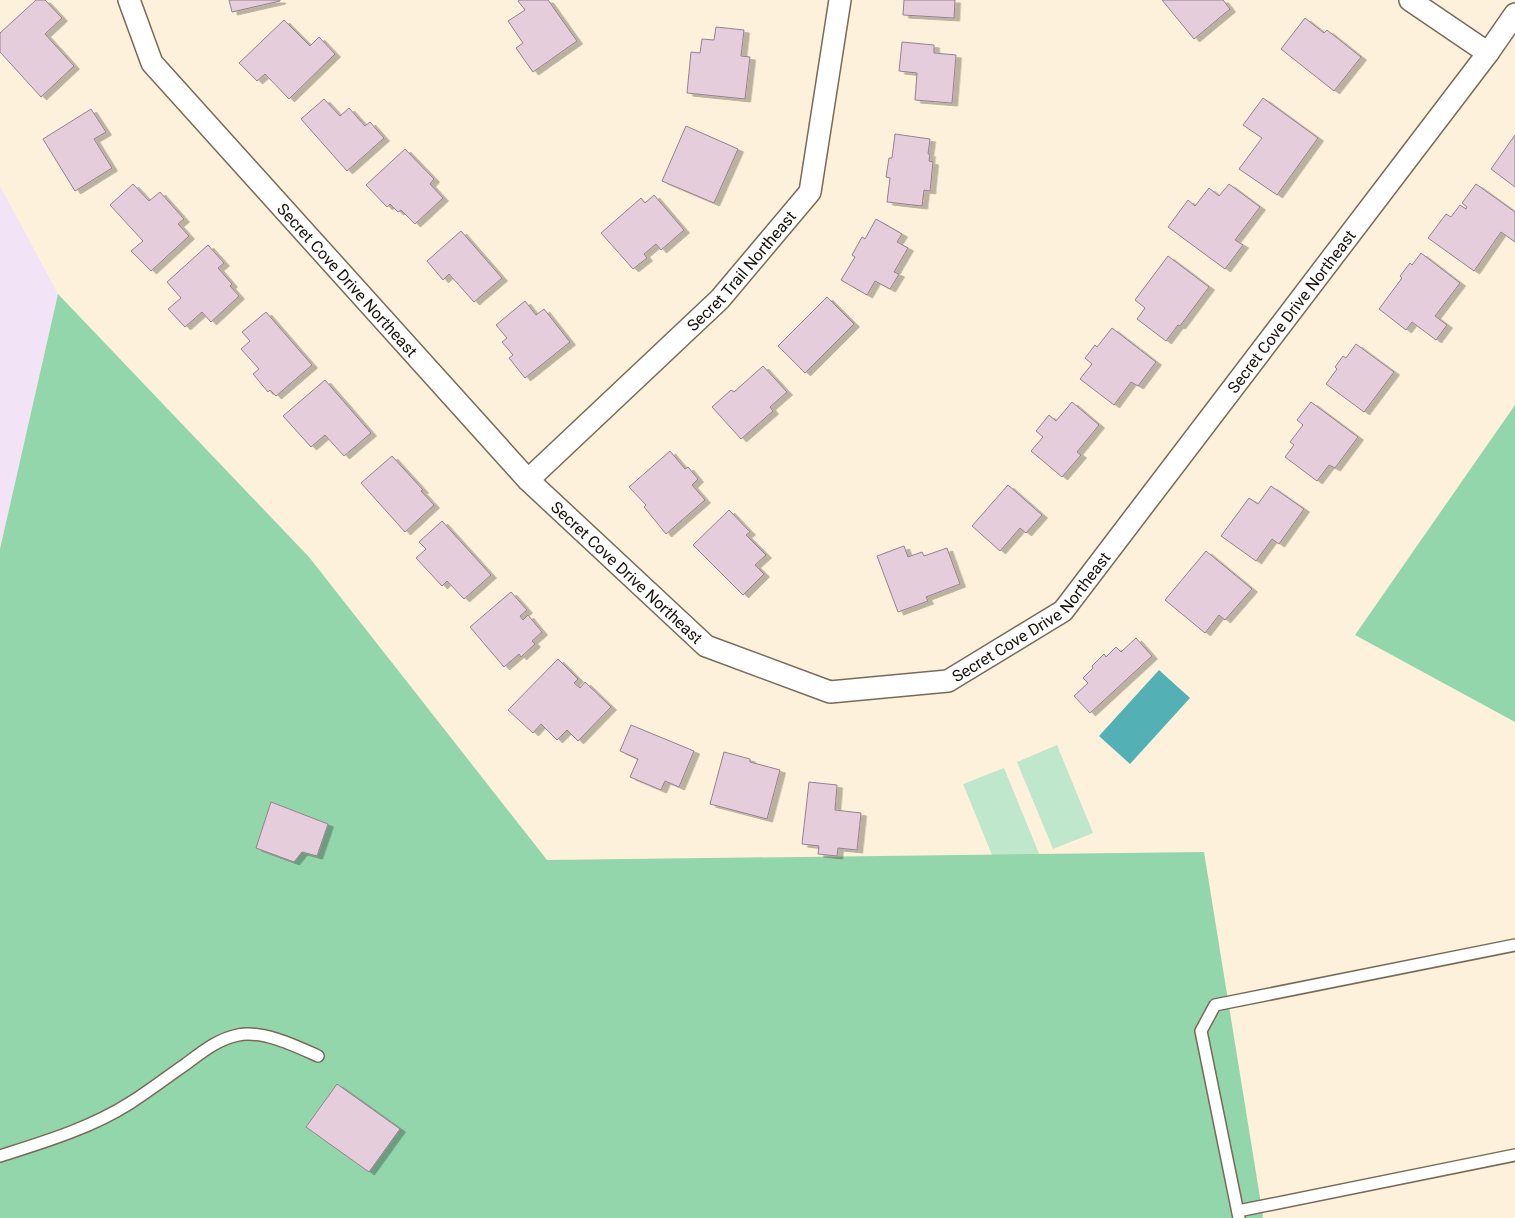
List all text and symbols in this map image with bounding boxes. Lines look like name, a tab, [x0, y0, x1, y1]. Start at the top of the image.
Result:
street label: Secret Cove Drive Northeast	[273, 200, 421, 361]
street label: Secret Trail Northeast	[683, 207, 800, 335]
street label: Secret Cove Drive Northeast	[1224, 226, 1360, 397]
street label: Secret Cove Drive Northeast	[547, 498, 706, 648]
street label: Secret Cove Drive Northeast	[949, 549, 1114, 686]

